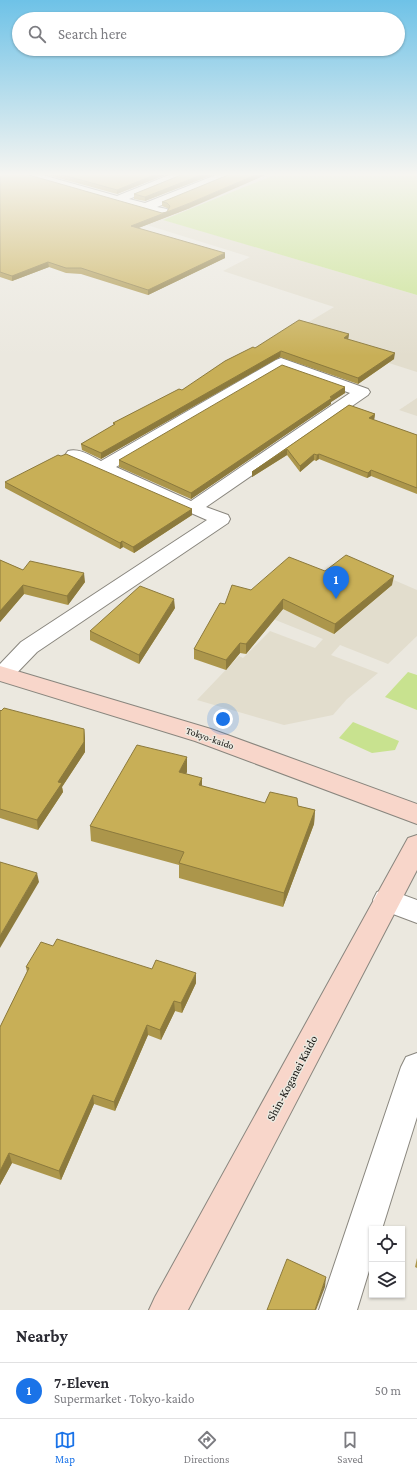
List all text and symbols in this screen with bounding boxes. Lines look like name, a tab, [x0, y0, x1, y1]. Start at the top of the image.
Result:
search box	[12, 12, 405, 56]
icon: search	[26, 23, 48, 45]
text: Search here	[58, 26, 127, 42]
pin: 1	[323, 566, 349, 599]
your location	[213, 709, 233, 729]
street label: Tokyo-kaido	[185, 725, 236, 751]
street label: Shin-Koganei Kaido	[264, 1033, 320, 1123]
map controls	[369, 1226, 405, 1298]
button: locate	[369, 1226, 405, 1262]
button: layers	[369, 1262, 405, 1298]
text: Nearby	[16, 1327, 68, 1346]
text: 7-Eleven	[54, 1375, 109, 1391]
text: 1	[27, 1383, 31, 1398]
text: 50 m	[375, 1383, 401, 1398]
text: Supermarket · Tokyo-kaido	[54, 1391, 194, 1406]
tab: Map	[54, 1429, 76, 1465]
tab: Directions	[184, 1429, 229, 1465]
tab: Saved	[337, 1429, 363, 1465]

